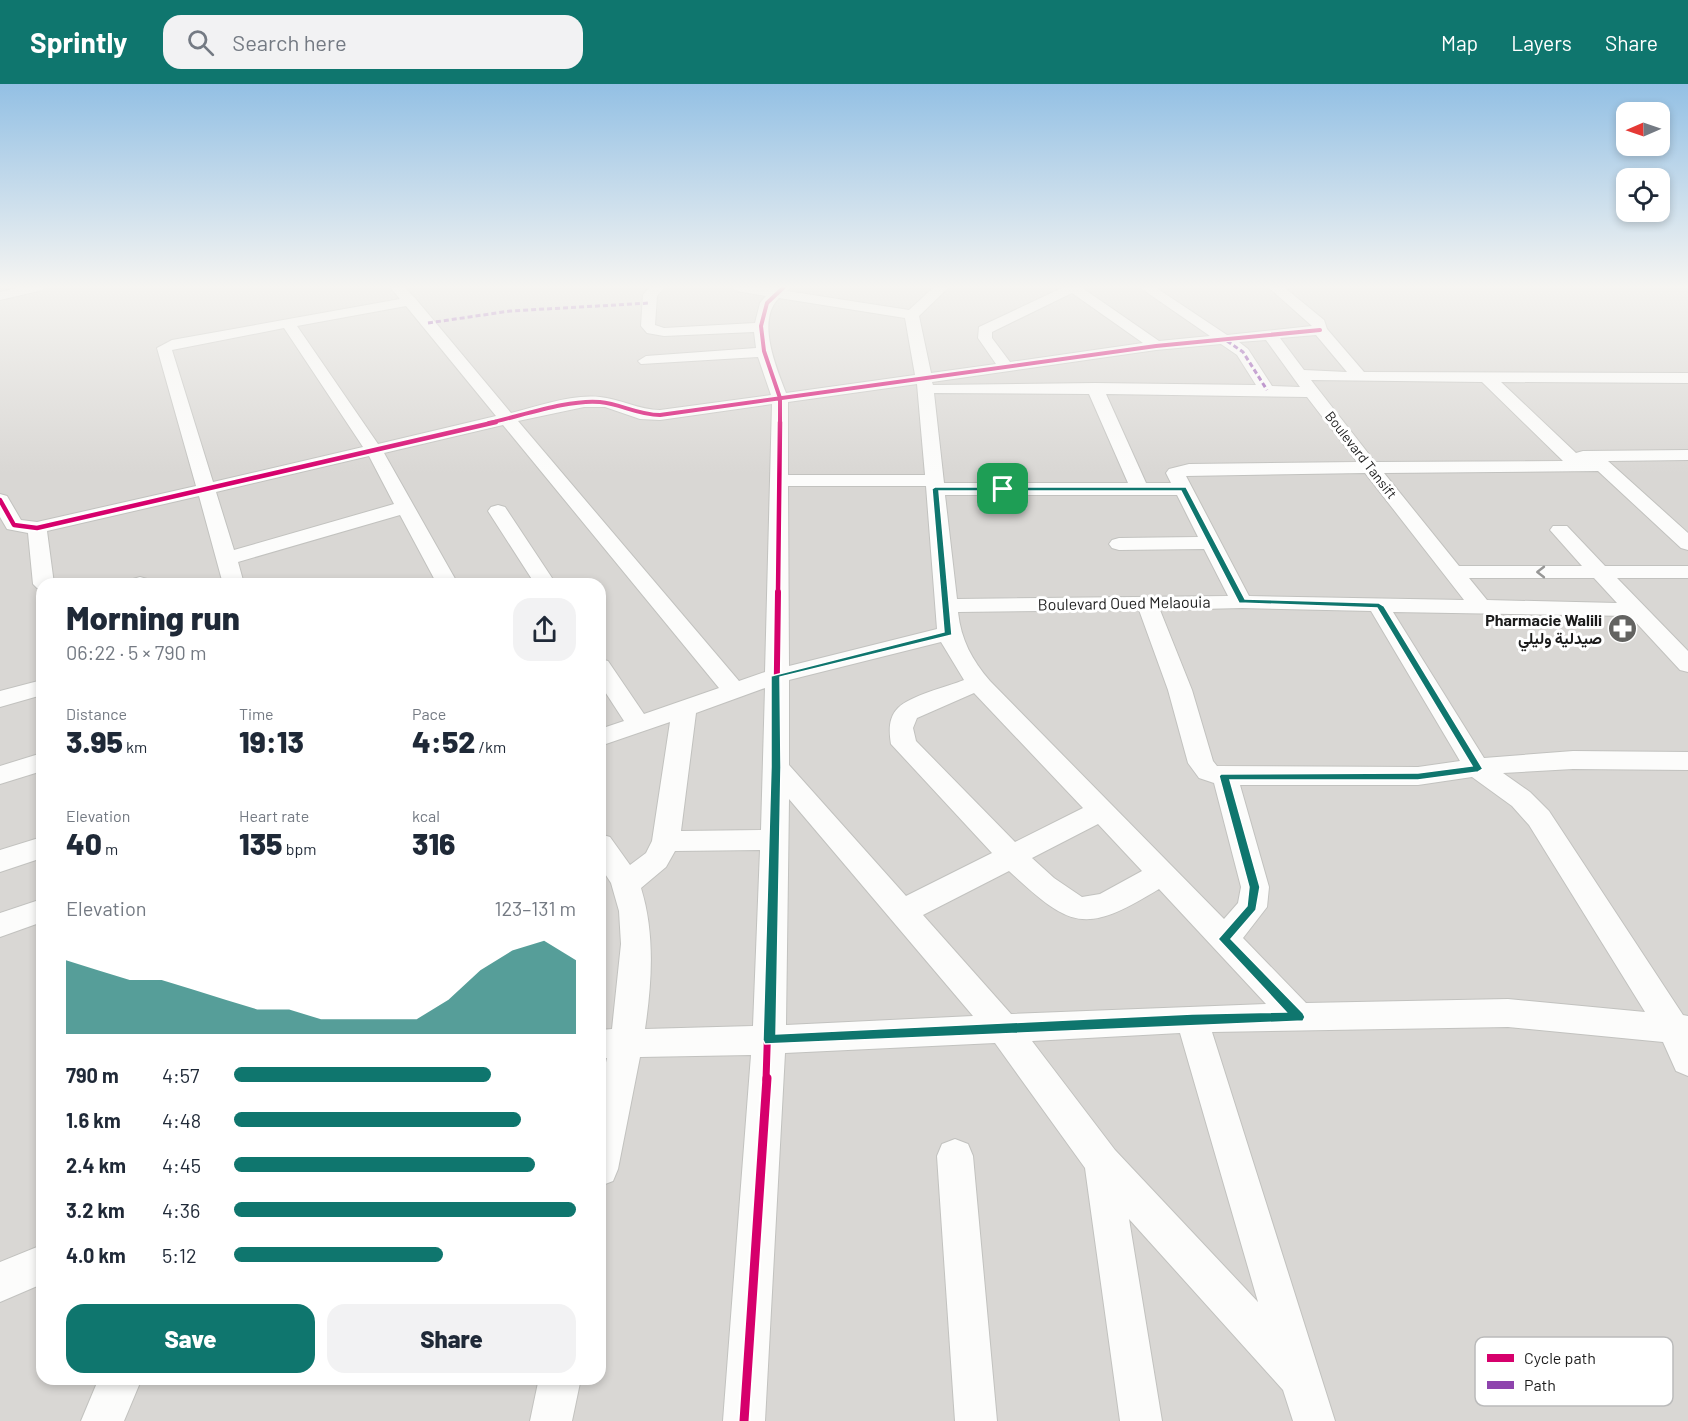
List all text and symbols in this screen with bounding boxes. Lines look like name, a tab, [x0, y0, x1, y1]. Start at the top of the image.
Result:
search box	[163, 15, 583, 69]
text: Sprintly	[30, 25, 127, 59]
icon: search	[184, 26, 217, 59]
text: Search here	[232, 29, 347, 55]
text: Map	[1441, 30, 1478, 55]
text: Layers	[1511, 30, 1572, 55]
text: Share	[1605, 30, 1658, 55]
north arrow	[1616, 102, 1670, 156]
map controls	[1616, 102, 1670, 222]
button: locate	[1616, 168, 1670, 222]
street label: Boulevard Tansift	[1322, 408, 1401, 502]
pin	[977, 463, 1028, 514]
icon: arrive	[986, 472, 1019, 505]
one-way arrow	[1537, 566, 1546, 578]
street label: Boulevard Oued Melaouia	[1037, 591, 1211, 614]
text: Morning run	[66, 597, 240, 637]
button: share	[513, 598, 576, 661]
place label: Pharmacie Walili صيدلية وليلي	[1485, 610, 1602, 652]
pharmacy icon: Pharmacie Walili صيدلية وليلي	[1607, 613, 1639, 645]
text: 06:22 · 5 × 790 m	[66, 640, 206, 664]
text: Distance	[66, 704, 127, 723]
text: Time	[239, 704, 274, 723]
text: Pace	[412, 704, 446, 723]
text: 3.95	[66, 723, 123, 759]
text: 19:13	[239, 723, 304, 759]
text: 4:52	[412, 723, 475, 759]
text: km	[123, 737, 147, 756]
text: /km	[475, 737, 506, 756]
text: Elevation	[66, 806, 130, 825]
text: Heart rate	[239, 806, 309, 825]
text: kcal	[412, 806, 440, 825]
text: 40	[66, 825, 102, 861]
text: 135	[239, 825, 283, 861]
text: 316	[412, 825, 455, 861]
text: m	[102, 839, 118, 858]
text: bpm	[283, 839, 317, 858]
text: Elevation	[66, 896, 147, 920]
text: 123–131 m	[494, 896, 576, 920]
text: 790 m	[66, 1063, 119, 1087]
text: 4:57	[162, 1063, 200, 1087]
text: 1.6 km	[66, 1108, 121, 1132]
text: 4:48	[162, 1108, 201, 1132]
text: 2.4 km	[66, 1153, 126, 1177]
text: 4:45	[162, 1153, 201, 1177]
text: 3.2 km	[66, 1198, 125, 1222]
text: 4:36	[162, 1198, 200, 1222]
text: 4.0 km	[66, 1243, 126, 1267]
text: 5:12	[162, 1243, 197, 1267]
button: Save	[66, 1304, 315, 1373]
button: Share	[327, 1304, 576, 1373]
legend	[1475, 1337, 1673, 1406]
text: Cycle path	[1524, 1348, 1596, 1367]
text: Path	[1524, 1375, 1556, 1394]

